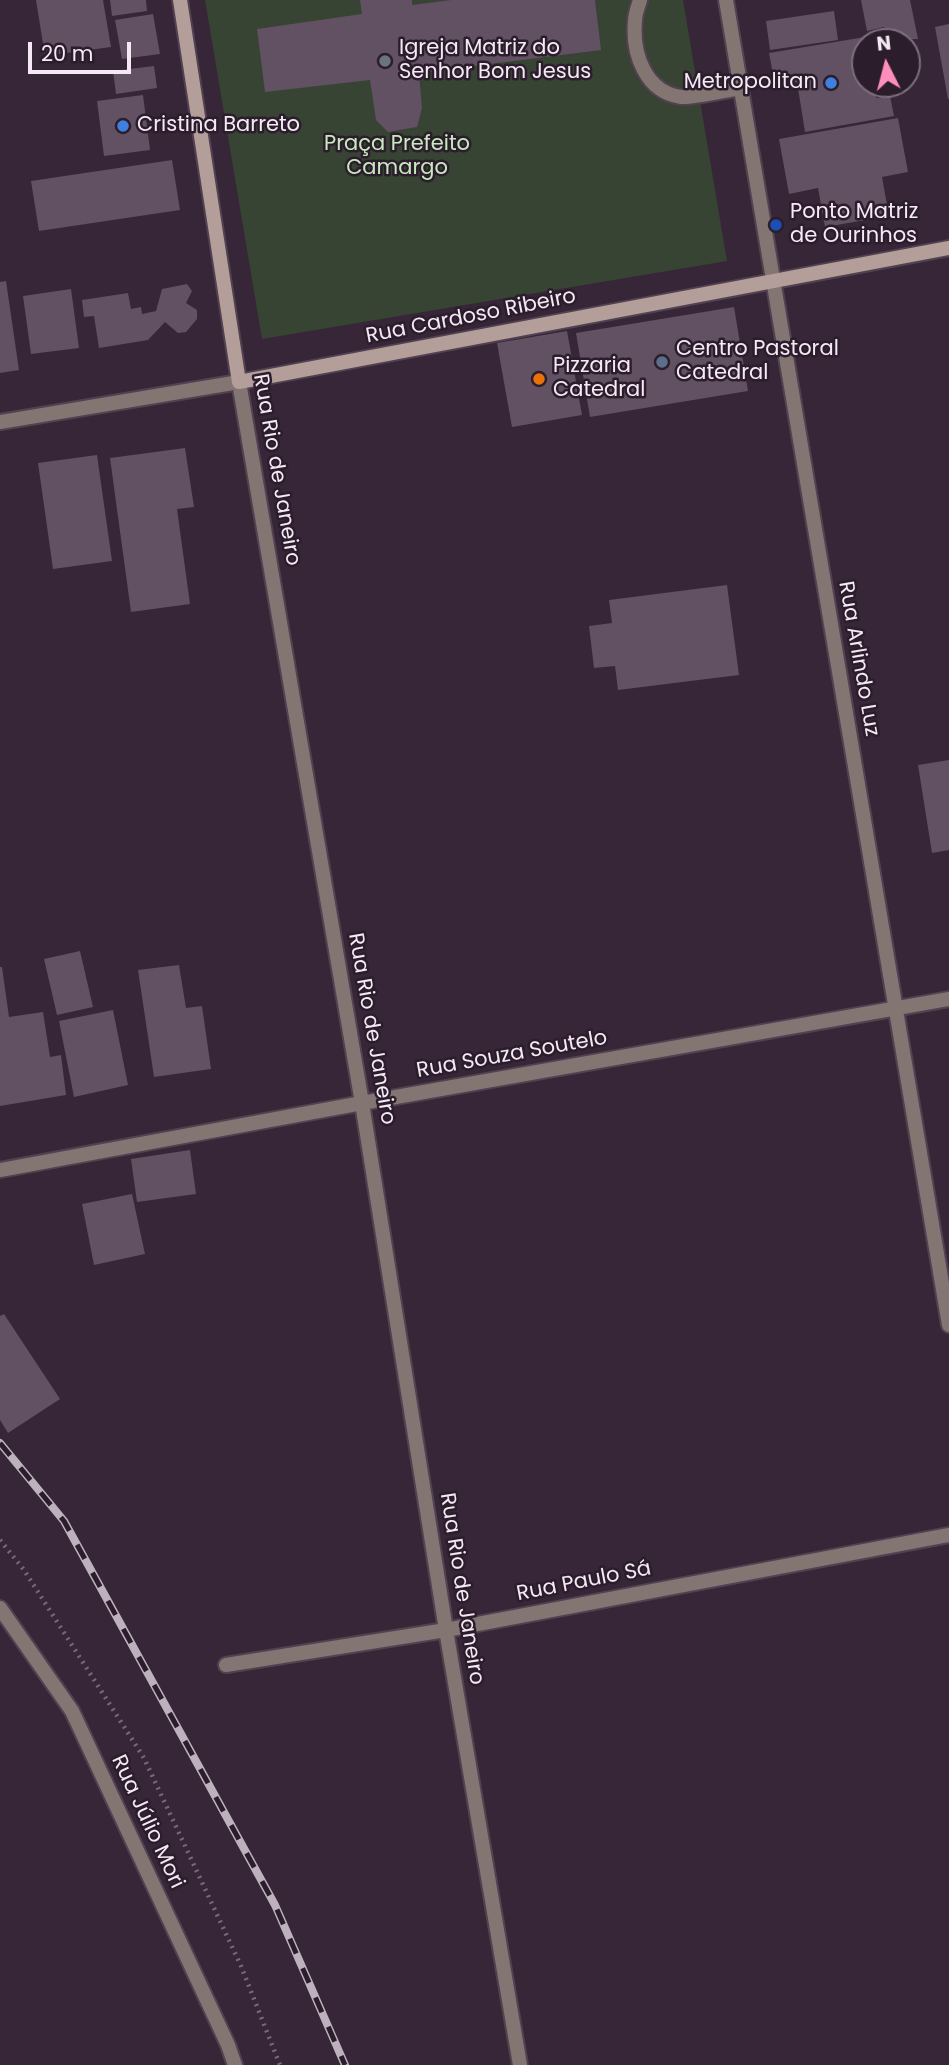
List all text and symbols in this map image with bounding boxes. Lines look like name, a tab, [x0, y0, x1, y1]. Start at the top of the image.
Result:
scale bar	[32, 28, 135, 72]
north arrow	[851, 28, 921, 98]
text: N	[875, 29, 892, 58]
place label: Igreja Matriz do Senhor Bom Jesus	[399, 36, 591, 86]
text: 20 m	[41, 39, 94, 68]
marker: Igreja Matriz do Senhor Bom Jesus	[377, 53, 393, 69]
place label: Metropolitan	[684, 70, 817, 96]
marker: Metropolitan	[823, 75, 839, 91]
place label: Cristina Barreto	[137, 113, 300, 139]
marker: Cristina Barreto	[115, 118, 131, 134]
park label: Praça Prefeito Camargo	[324, 132, 470, 182]
place label: Ponto Matriz de Ourinhos	[790, 200, 918, 250]
marker: Ponto Matriz de Ourinhos	[768, 217, 784, 233]
street label: Rua Cardoso Ribeiro	[364, 284, 578, 350]
place label: Centro Pastoral Catedral	[676, 337, 839, 387]
place label: Pizzaria Catedral	[553, 354, 645, 404]
marker: Centro Pastoral Catedral	[654, 354, 670, 370]
marker: Pizzaria Catedral	[531, 371, 547, 387]
street label: Rua Rio de Janeiro	[247, 372, 305, 568]
street label: Rua Arlindo Luz	[832, 579, 884, 739]
street label: Rua Rio de Janeiro	[342, 931, 400, 1127]
street label: Rua Souza Soutelo	[415, 1026, 609, 1084]
street label: Rua Rio de Janeiro	[433, 1491, 489, 1687]
street label: Rua Paulo Sá	[515, 1557, 653, 1607]
street label: Rua Júlio Mori	[105, 1751, 189, 1893]

